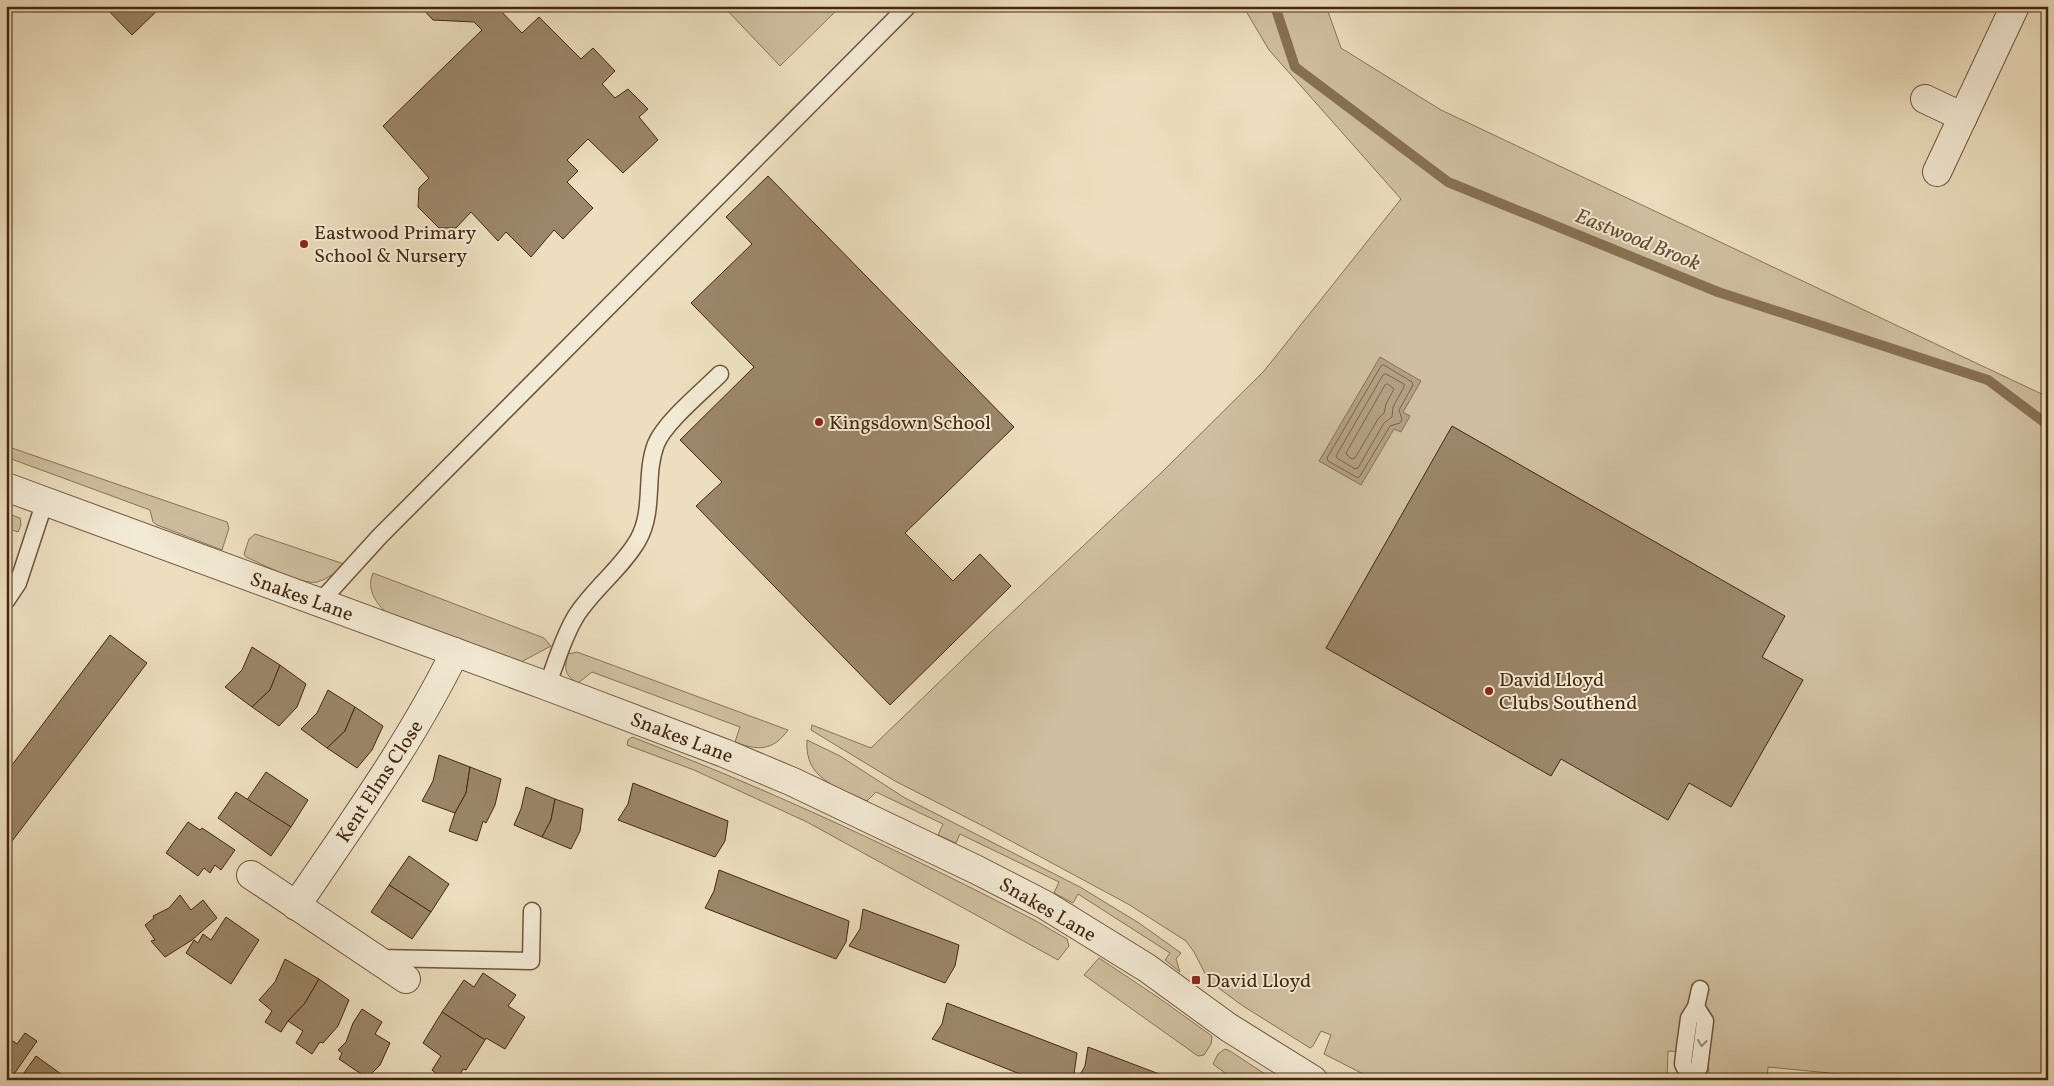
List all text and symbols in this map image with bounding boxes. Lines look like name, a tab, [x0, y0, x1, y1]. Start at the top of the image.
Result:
water label: Eastwood Brook	[1570, 202, 1705, 279]
place label: Eastwood Primary School & Nursery	[314, 220, 476, 271]
marker: Eastwood Primary School & Nursery	[298, 238, 310, 250]
place label: Kingsdown School	[829, 410, 991, 438]
marker: Kingsdown School	[813, 416, 825, 428]
street label: Snakes Lane	[246, 566, 357, 630]
place label: David Lloyd Clubs Southend	[1499, 667, 1637, 718]
marker: David Lloyd Clubs Southend	[1483, 685, 1495, 697]
street label: Snakes Lane	[626, 706, 737, 771]
street label: Kent Elms Close	[330, 715, 431, 849]
street label: Snakes Lane	[993, 872, 1101, 950]
place label: David Lloyd	[1206, 968, 1311, 996]
marker: David Lloyd	[1190, 974, 1202, 986]
one-way arrow	[1697, 1040, 1708, 1048]

